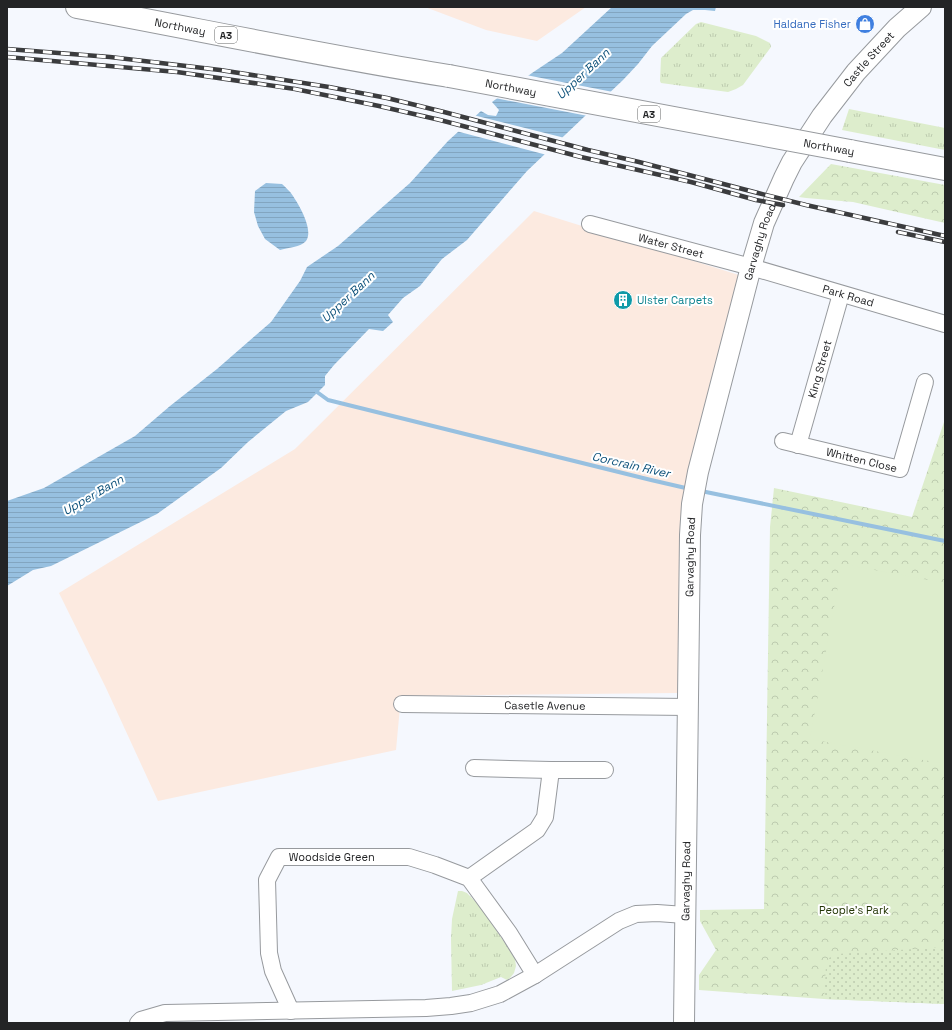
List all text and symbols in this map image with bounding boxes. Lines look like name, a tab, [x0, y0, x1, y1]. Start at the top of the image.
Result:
shop icon: Haldane Fisher	[854, 13, 876, 35]
street label: Northway	[153, 15, 207, 38]
place label: Haldane Fisher	[773, 17, 851, 31]
road number: A3	[215, 27, 237, 43]
street label: Castle Street	[840, 28, 897, 90]
water label: Upper Bann	[553, 45, 614, 103]
street label: Northway	[484, 76, 538, 99]
road number: A3	[638, 106, 660, 122]
street label: Northway	[802, 136, 856, 158]
street label: Garvaghy Road	[741, 201, 779, 282]
street label: Water Street	[637, 230, 706, 261]
water label: Upper Bann	[318, 268, 379, 326]
street label: Park Road	[821, 281, 876, 310]
building icon: Ulster Carpets	[612, 289, 634, 311]
place label: Ulster Carpets	[637, 293, 713, 307]
street label: King Street	[805, 338, 835, 400]
street label: Whitten Close	[825, 445, 899, 475]
water label: Corcrain River	[590, 448, 673, 482]
water label: Upper Bann	[60, 471, 127, 519]
street label: Garvaghy Road	[682, 517, 698, 597]
street label: Casetle Avenue	[504, 698, 586, 713]
street label: Garvaghy Road	[678, 841, 693, 921]
street label: Woodside Green	[289, 850, 375, 864]
park label: People's Park	[819, 903, 889, 917]

